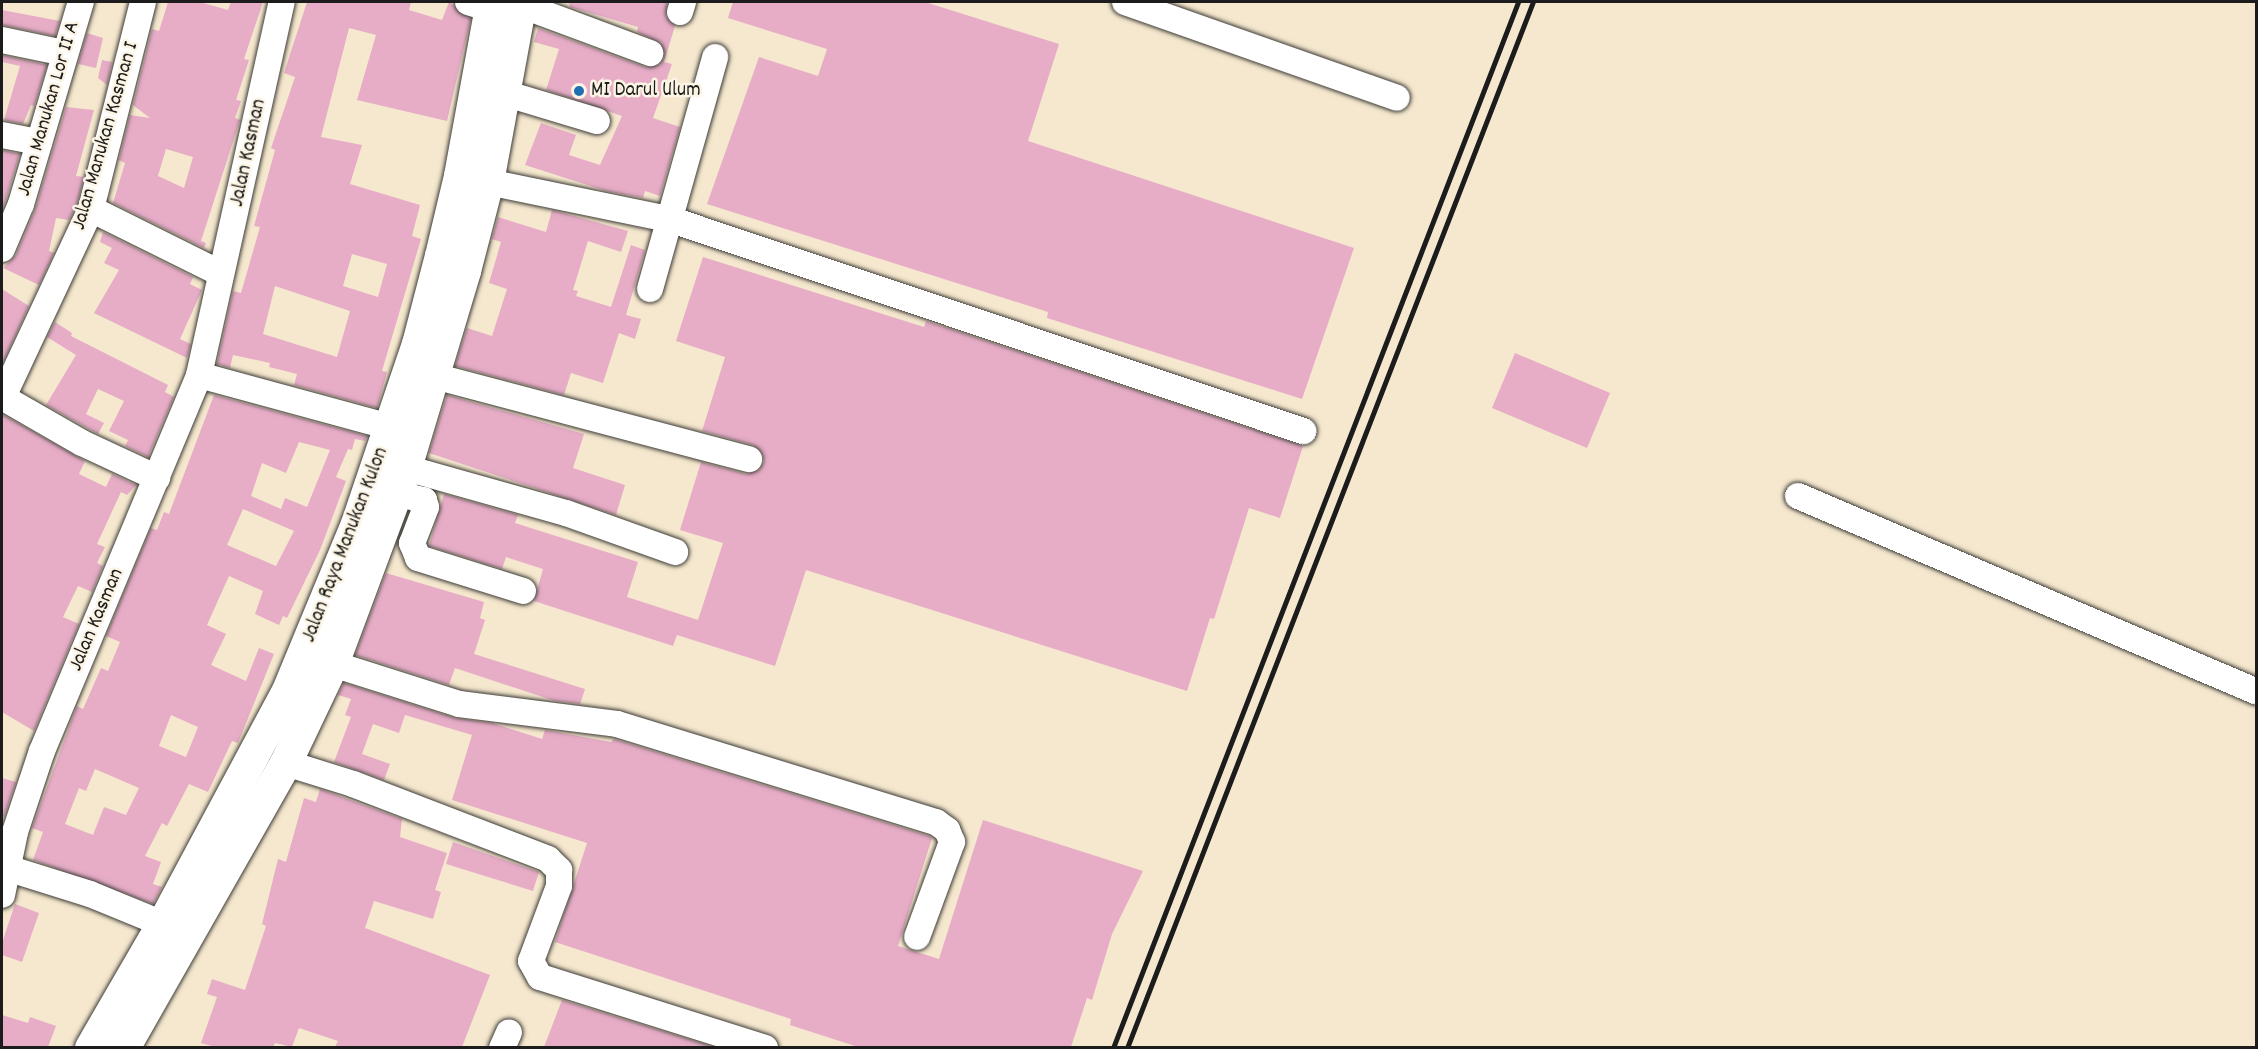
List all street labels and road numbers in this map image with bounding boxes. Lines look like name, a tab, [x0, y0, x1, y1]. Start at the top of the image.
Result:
street label: Jalan Manukan Lor II A	[12, 19, 86, 199]
street label: Jalan Manukan Kasman I	[67, 39, 145, 233]
street label: Jalan Kasman	[225, 97, 273, 209]
street label: Jalan Raya Manukan Kulon	[297, 444, 395, 646]
street label: Jalan Kasman	[64, 565, 130, 675]

